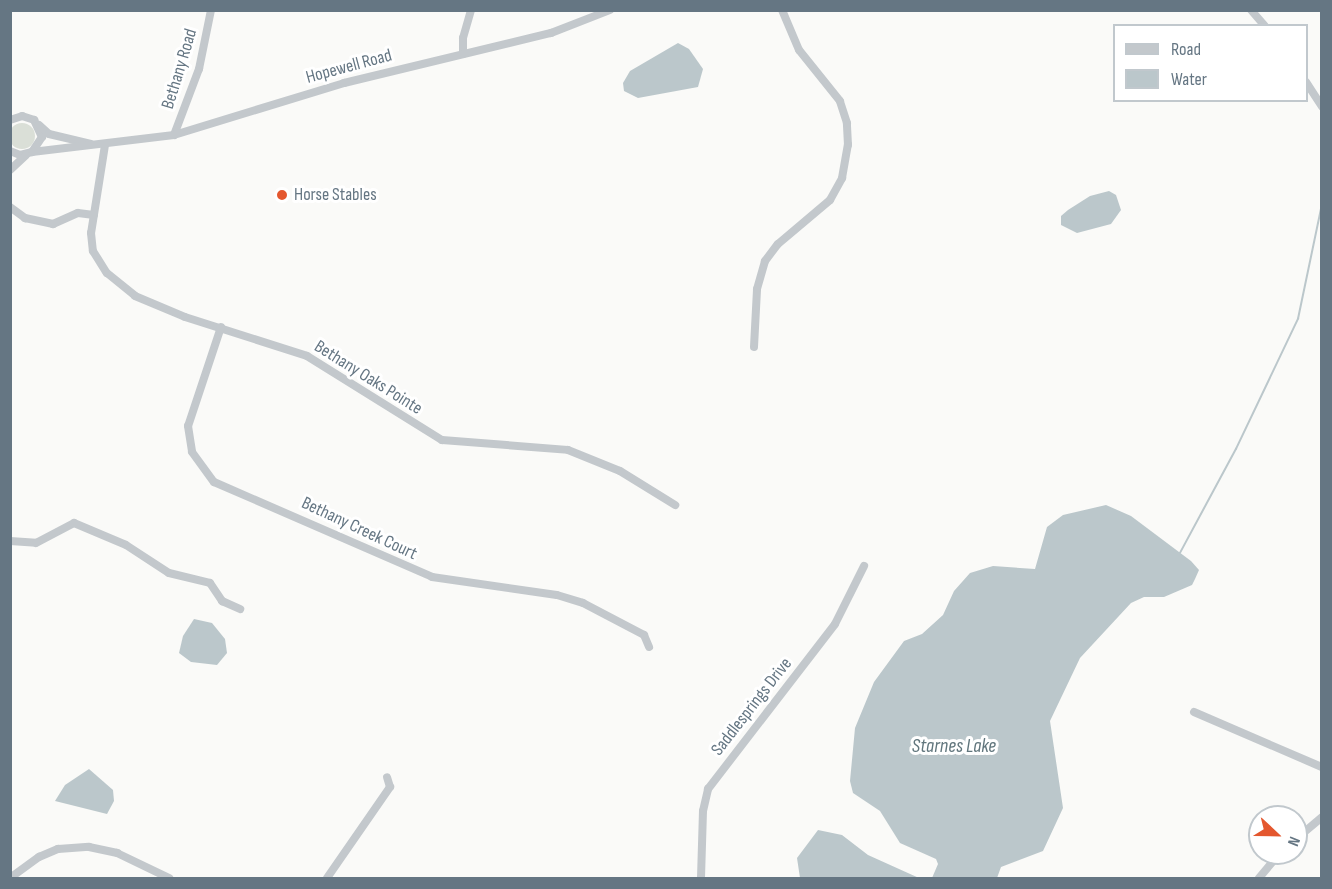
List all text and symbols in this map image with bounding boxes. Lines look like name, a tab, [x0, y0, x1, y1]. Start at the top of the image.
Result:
legend	[1113, 24, 1308, 102]
street label: Bethany Road	[158, 26, 202, 112]
text: Road	[1171, 39, 1201, 60]
street label: Hopewell Road	[304, 45, 394, 89]
text: Water	[1171, 69, 1207, 90]
place label: Horse Stables	[294, 184, 377, 206]
marker: Horse Stables	[275, 188, 289, 202]
street label: Bethany Oaks Pointe	[310, 336, 426, 420]
street label: Bethany Creek Court	[298, 493, 420, 565]
street label: Saddlesprings Drive	[707, 654, 797, 760]
water label: Starnes Lake	[912, 734, 996, 758]
north arrow	[1248, 805, 1308, 865]
text: N	[1283, 834, 1304, 849]

